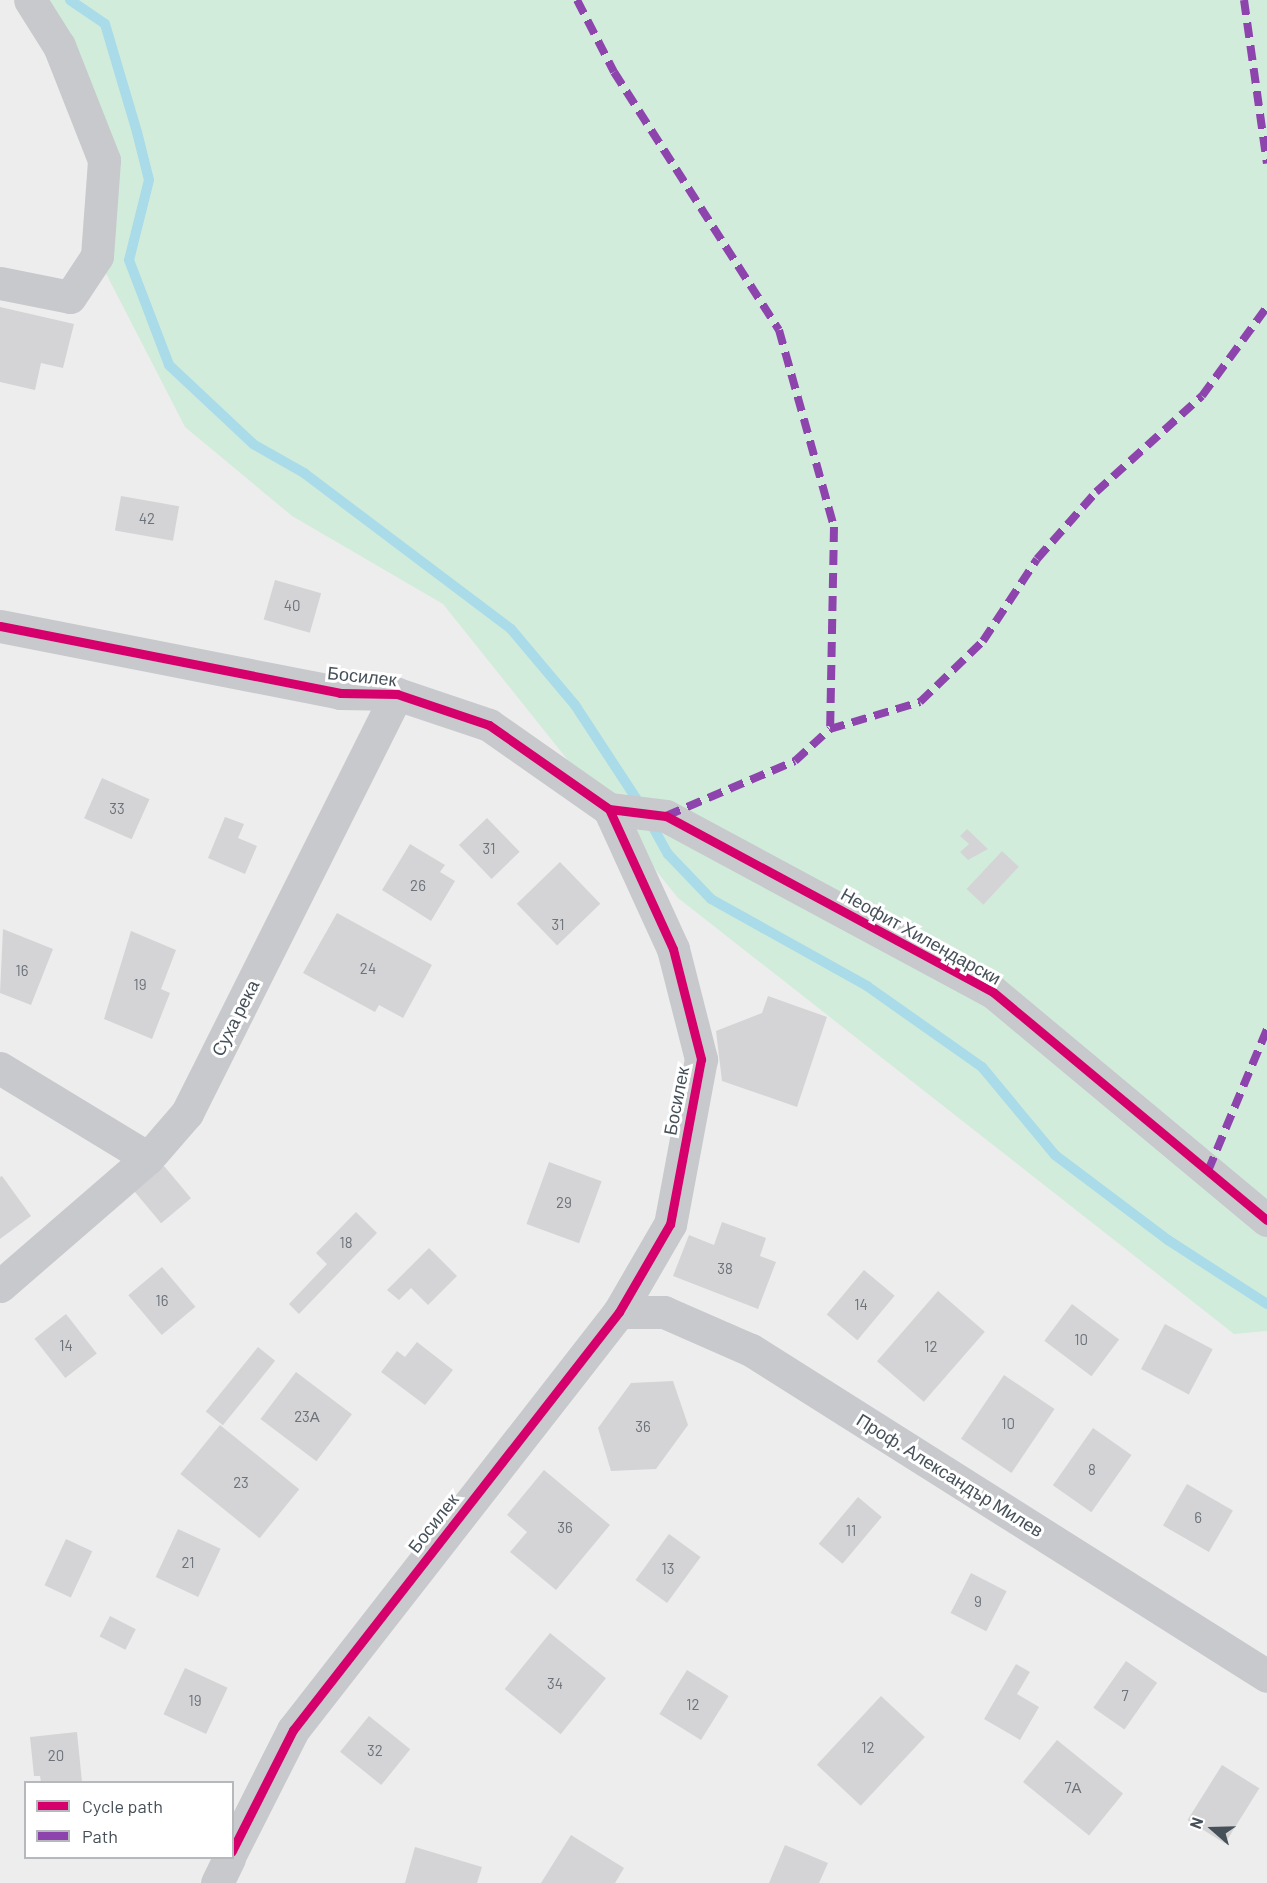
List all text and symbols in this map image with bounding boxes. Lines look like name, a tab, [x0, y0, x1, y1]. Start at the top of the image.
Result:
house number: 42	[139, 510, 155, 528]
house number: 40	[284, 597, 300, 615]
street label: Босилек	[326, 662, 398, 690]
house number: 33	[109, 800, 125, 818]
house number: 31	[483, 840, 495, 858]
house number: 26	[410, 877, 426, 895]
street label: Неофит Хилендарски	[837, 883, 1005, 989]
house number: 31	[552, 916, 564, 934]
house number: 24	[360, 960, 376, 978]
house number: 16	[16, 962, 28, 980]
house number: 19	[133, 976, 147, 994]
street label: Суха река	[207, 976, 263, 1060]
street label: Босилек	[659, 1065, 693, 1137]
house number: 29	[556, 1194, 572, 1212]
house number: 18	[339, 1234, 353, 1252]
house number: 38	[717, 1260, 733, 1278]
house number: 16	[156, 1292, 168, 1310]
house number: 14	[854, 1296, 868, 1314]
house number: 10	[1074, 1331, 1088, 1349]
house number: 14	[59, 1337, 73, 1355]
house number: 12	[924, 1338, 938, 1356]
house number: 23А	[294, 1408, 320, 1426]
street label: Проф. Александър Милев	[853, 1409, 1047, 1541]
house number: 10	[1001, 1415, 1015, 1433]
house number: 36	[635, 1418, 651, 1436]
house number: 8	[1088, 1461, 1096, 1479]
house number: 23	[233, 1474, 249, 1492]
street label: Босилек	[403, 1489, 463, 1557]
house number: 6	[1194, 1509, 1202, 1527]
house number: 36	[557, 1519, 573, 1537]
house number: 11	[846, 1522, 856, 1540]
house number: 21	[181, 1554, 195, 1572]
house number: 13	[662, 1560, 674, 1578]
house number: 9	[974, 1593, 982, 1611]
house number: 34	[547, 1675, 563, 1693]
house number: 7	[1121, 1687, 1129, 1705]
house number: 19	[188, 1692, 202, 1710]
house number: 12	[686, 1696, 700, 1714]
house number: 12	[861, 1739, 875, 1757]
house number: 32	[367, 1742, 383, 1760]
house number: 20	[48, 1747, 64, 1765]
house number: 7А	[1064, 1779, 1082, 1797]
legend	[24, 1781, 234, 1859]
text: Cycle path	[82, 1795, 163, 1817]
north arrow	[1183, 1799, 1243, 1859]
text: N	[1185, 1814, 1206, 1831]
text: Path	[82, 1825, 118, 1847]

